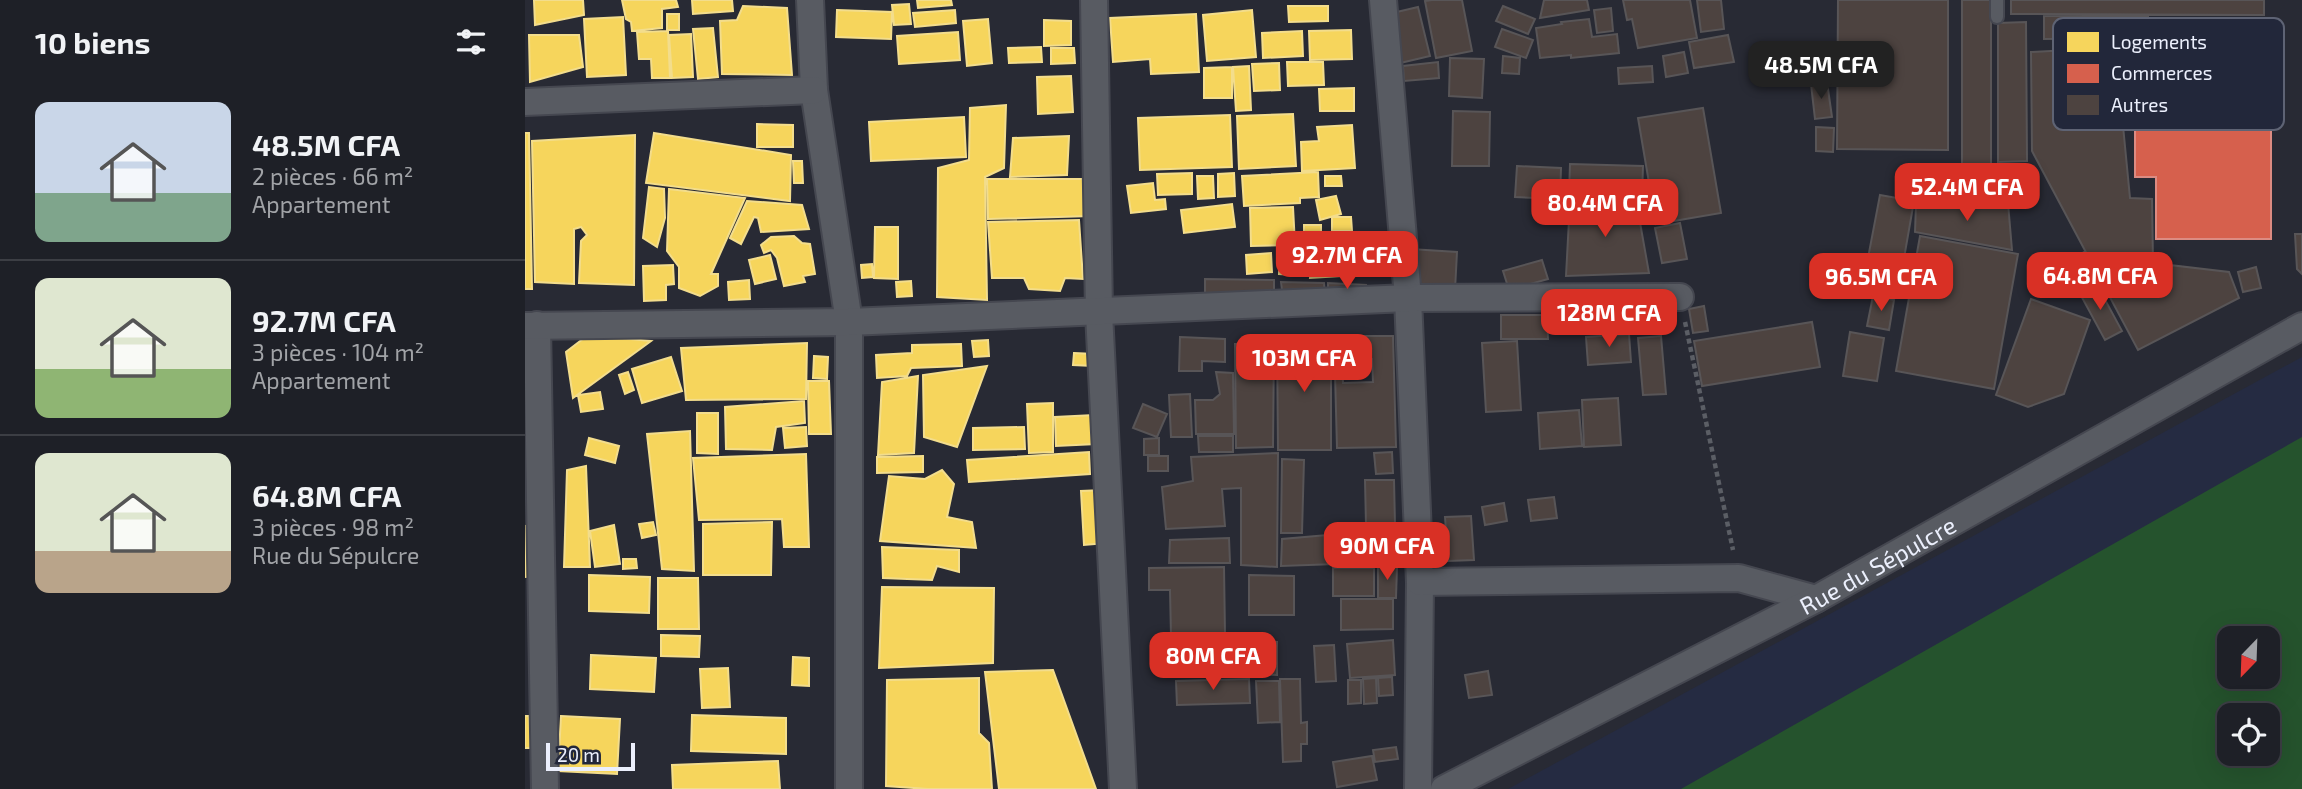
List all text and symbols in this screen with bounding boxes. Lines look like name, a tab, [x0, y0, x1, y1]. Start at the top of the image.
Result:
legend	[2053, 18, 2284, 130]
icon: filters	[452, 23, 490, 61]
text: 10 biens	[35, 24, 150, 60]
text: Logements	[2111, 30, 2207, 53]
pin: 48.5M CFA	[1741, 42, 1901, 101]
text: 48.5M CFA	[1764, 50, 1878, 78]
text: Commerces	[2111, 61, 2212, 84]
text: Autres	[2111, 93, 2168, 116]
text: 48.5M CFA	[252, 126, 400, 162]
icon: home	[91, 130, 175, 214]
text: 2 pièces · 66 m²	[252, 162, 413, 190]
pin: 52.4M CFA	[1887, 164, 2047, 223]
text: 52.4M CFA	[1911, 172, 2023, 200]
pin: 80.4M CFA	[1525, 180, 1685, 239]
text: 80.4M CFA	[1547, 188, 1663, 216]
text: Appartement	[252, 190, 391, 218]
pin: 92.7M CFA	[1267, 232, 1427, 291]
text: 92.7M CFA	[1292, 240, 1402, 268]
pin: 64.8M CFA	[2020, 252, 2180, 312]
pin: 96.5M CFA	[1801, 254, 1961, 313]
text: 64.8M CFA	[2043, 261, 2157, 289]
text: 96.5M CFA	[1825, 262, 1937, 290]
pin: 128M CFA	[1537, 290, 1681, 349]
text: 128M CFA	[1557, 298, 1661, 326]
text: 92.7M CFA	[252, 302, 396, 338]
icon: home	[91, 306, 175, 390]
pin: 103M CFA	[1232, 334, 1376, 394]
text: 3 pièces · 104 m²	[252, 338, 424, 366]
text: 103M CFA	[1252, 343, 1356, 371]
text: Appartement	[252, 366, 391, 394]
text: 64.8M CFA	[252, 477, 401, 513]
icon: home	[91, 481, 175, 565]
street label: Rue du Sépulcre	[1794, 509, 1961, 620]
text: 3 pièces · 98 m²	[252, 513, 414, 541]
pin: 90M CFA	[1322, 522, 1452, 582]
text: 90M CFA	[1340, 531, 1434, 559]
text: Rue du Sépulcre	[252, 541, 419, 569]
north arrow	[2217, 626, 2280, 690]
map controls	[2217, 626, 2280, 766]
pin: 80M CFA	[1148, 632, 1278, 692]
text: 80M CFA	[1165, 641, 1261, 669]
button: locate	[2217, 703, 2280, 766]
scale bar	[546, 740, 635, 772]
text: 20 m	[557, 743, 600, 766]

